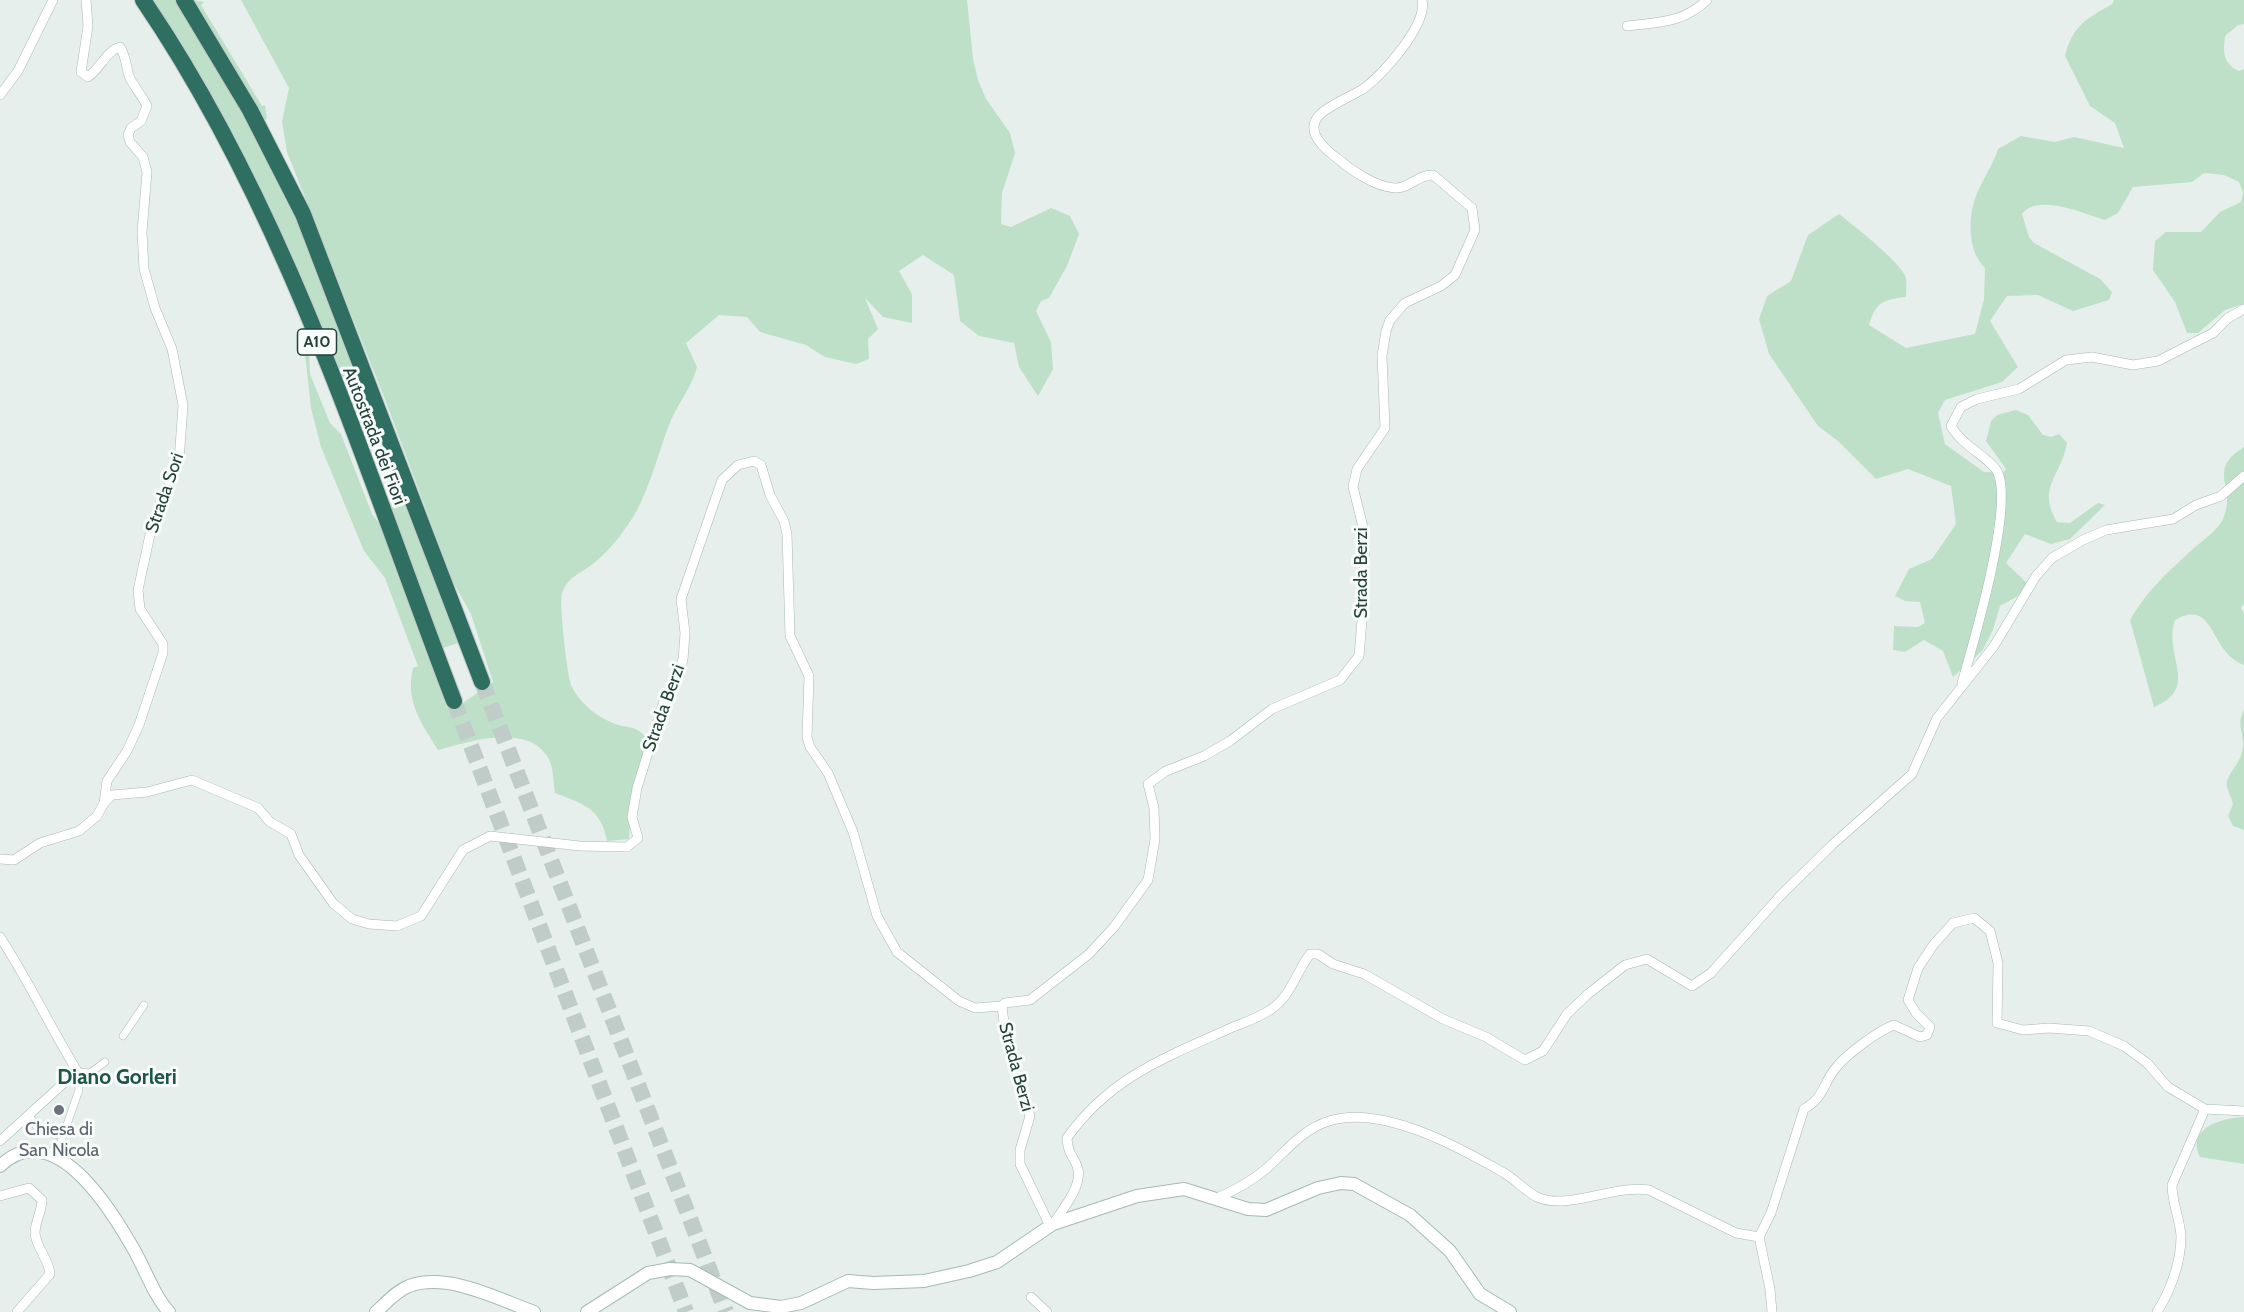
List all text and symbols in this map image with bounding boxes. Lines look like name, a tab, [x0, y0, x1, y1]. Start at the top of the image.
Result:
road number: A10	[298, 329, 336, 355]
street label: Autostrada dei Fiori	[338, 364, 410, 508]
street label: Strada Sori	[141, 450, 189, 536]
street label: Strada Berzi	[1351, 527, 1373, 619]
street label: Strada Berzi	[638, 661, 690, 755]
street label: Strada Berzi	[994, 1020, 1038, 1114]
district label: Diano Gorleri	[57, 1065, 177, 1091]
marker: Chiesa di San Nicola	[52, 1103, 66, 1117]
place label: Chiesa di San Nicola	[19, 1119, 99, 1162]

